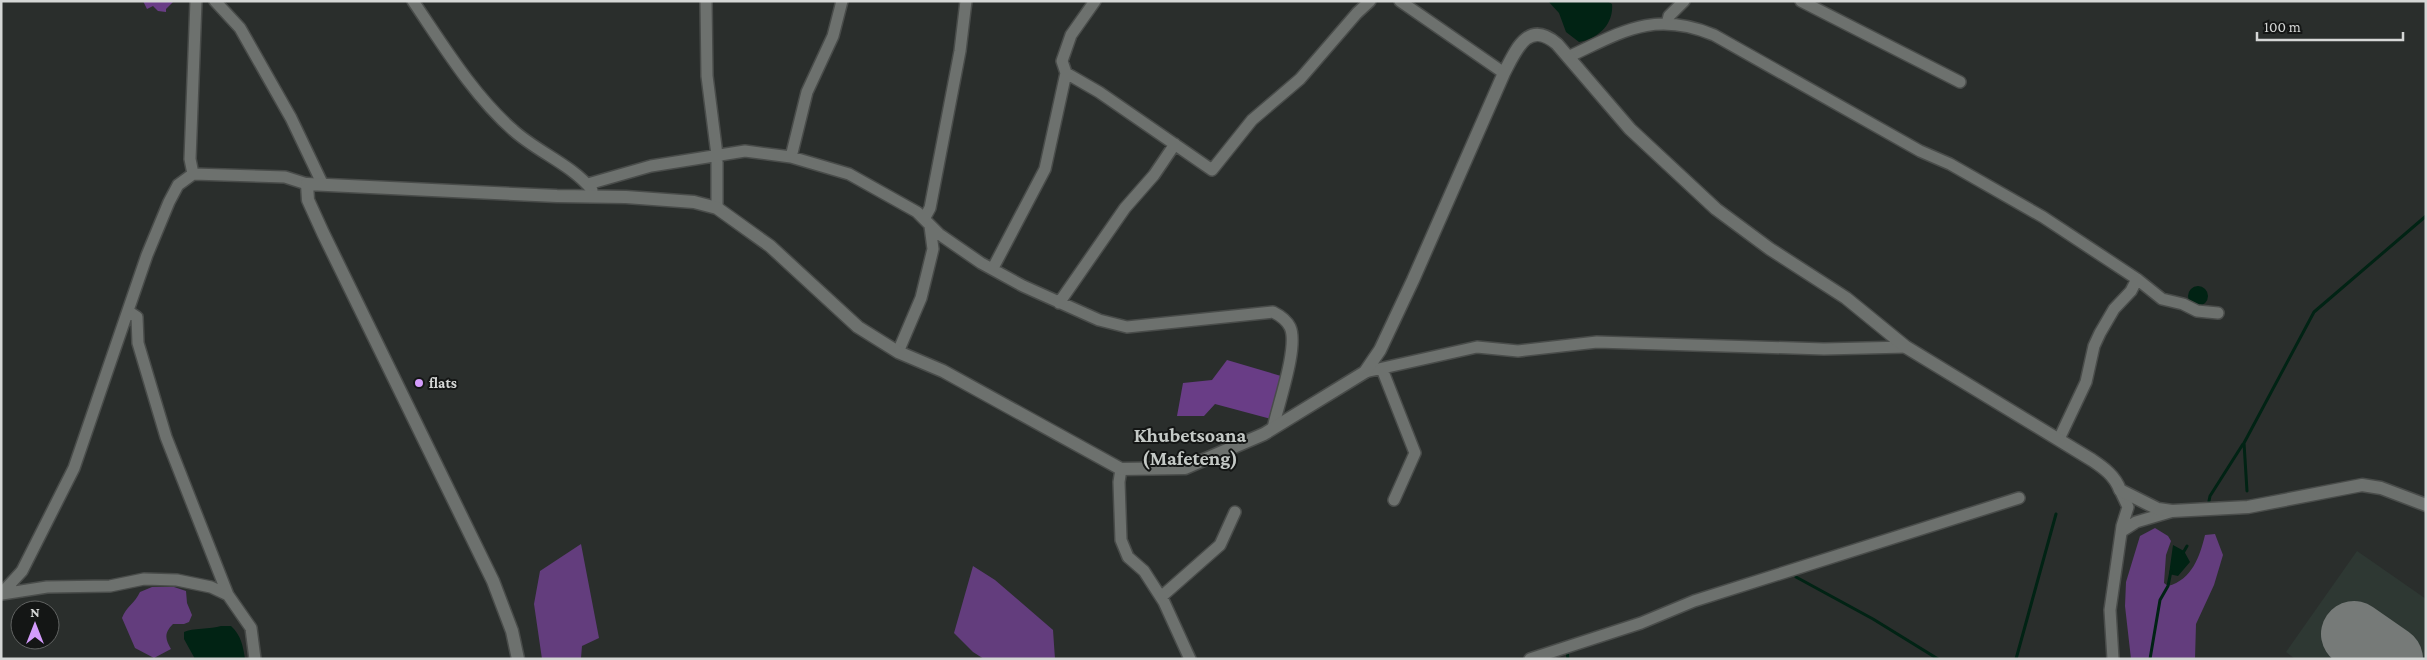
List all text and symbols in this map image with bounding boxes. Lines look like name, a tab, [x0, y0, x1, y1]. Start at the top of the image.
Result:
scale bar	[2257, 10, 2403, 42]
text: 100 m	[2264, 19, 2301, 35]
place label: flats	[429, 375, 457, 391]
marker: flats	[413, 377, 425, 389]
district label: Khubetsoana (Mafeteng)	[1134, 424, 1246, 470]
north arrow	[10, 600, 60, 650]
text: N	[30, 604, 40, 620]

